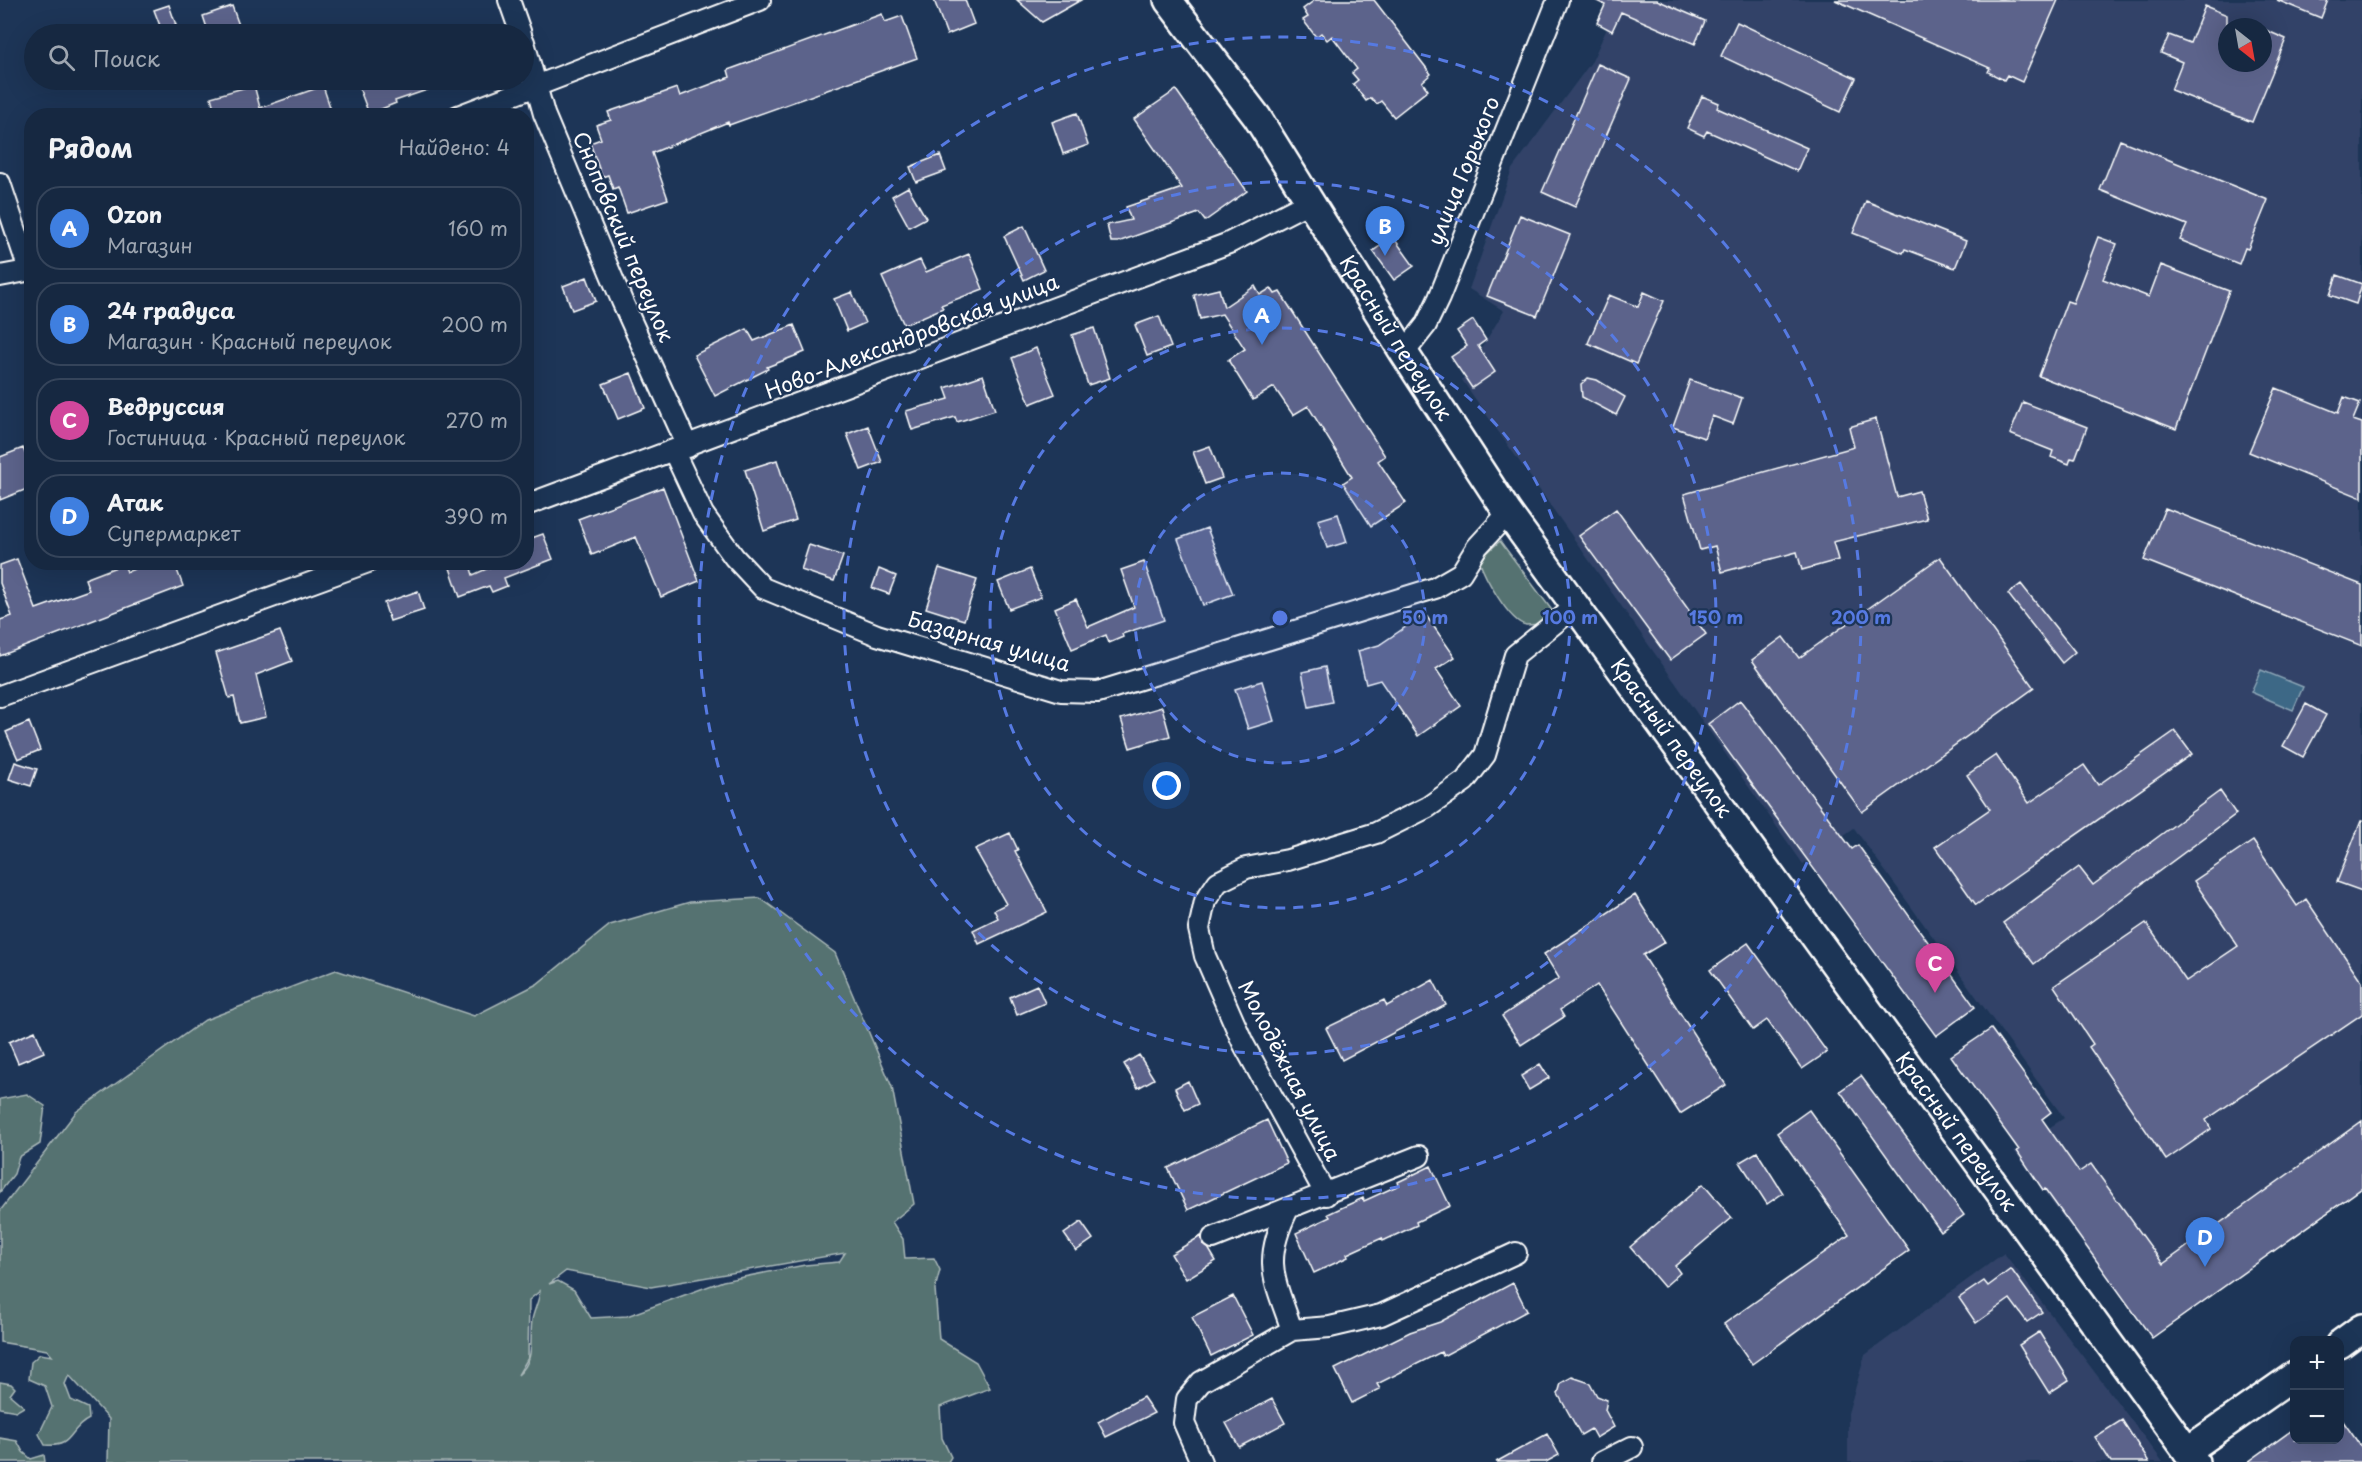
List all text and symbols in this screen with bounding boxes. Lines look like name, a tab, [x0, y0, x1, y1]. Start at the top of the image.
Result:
north arrow	[2218, 18, 2272, 72]
search box	[24, 24, 534, 90]
icon: search	[45, 41, 78, 74]
text: Поиск	[93, 41, 160, 74]
street label: улица Горького	[1418, 91, 1507, 250]
street label: Сноповский переулок	[566, 126, 684, 347]
text: Рядом	[48, 128, 133, 167]
text: Найдено: 4	[399, 132, 510, 162]
text: Ozon	[107, 197, 162, 230]
pin: B	[1366, 206, 1404, 256]
text: A	[62, 213, 77, 243]
text: 160 m	[448, 213, 508, 243]
text: Магазин	[107, 230, 193, 260]
street label: Красный переулок	[1333, 248, 1462, 427]
street label: Ново-Александровская улица	[760, 264, 1064, 406]
text: 24 градуса	[107, 293, 235, 326]
pin: A	[1242, 296, 1282, 345]
text: B	[63, 309, 76, 339]
text: 200 m	[441, 309, 508, 339]
text: Магазин · Красный переулок	[107, 326, 392, 356]
text: Ведруссия	[107, 389, 225, 422]
text: C	[62, 405, 77, 435]
text: 270 m	[445, 405, 508, 435]
text: Гостиница · Красный переулок	[107, 422, 405, 452]
text: Атак	[107, 485, 163, 518]
text: D	[62, 501, 77, 531]
text: 390 m	[444, 501, 508, 531]
text: Супермаркет	[107, 518, 240, 548]
street label: Базарная улица	[905, 602, 1075, 679]
text: 50 m	[1402, 603, 1448, 630]
text: 100 m	[1542, 603, 1598, 630]
text: 150 m	[1689, 603, 1743, 630]
text: 200 m	[1831, 603, 1891, 630]
centre of rings	[1270, 608, 1290, 628]
street label: Красный переулок	[1604, 651, 1742, 824]
your location	[1152, 771, 1181, 800]
pin: C	[1916, 944, 1954, 993]
street label: Молодёжная улица	[1231, 974, 1351, 1167]
street label: Красный переулок	[1889, 1044, 2027, 1218]
pin: D	[2186, 1218, 2224, 1267]
map controls	[2290, 1336, 2344, 1444]
button: +	[2290, 1336, 2344, 1390]
button: −	[2290, 1390, 2344, 1444]

